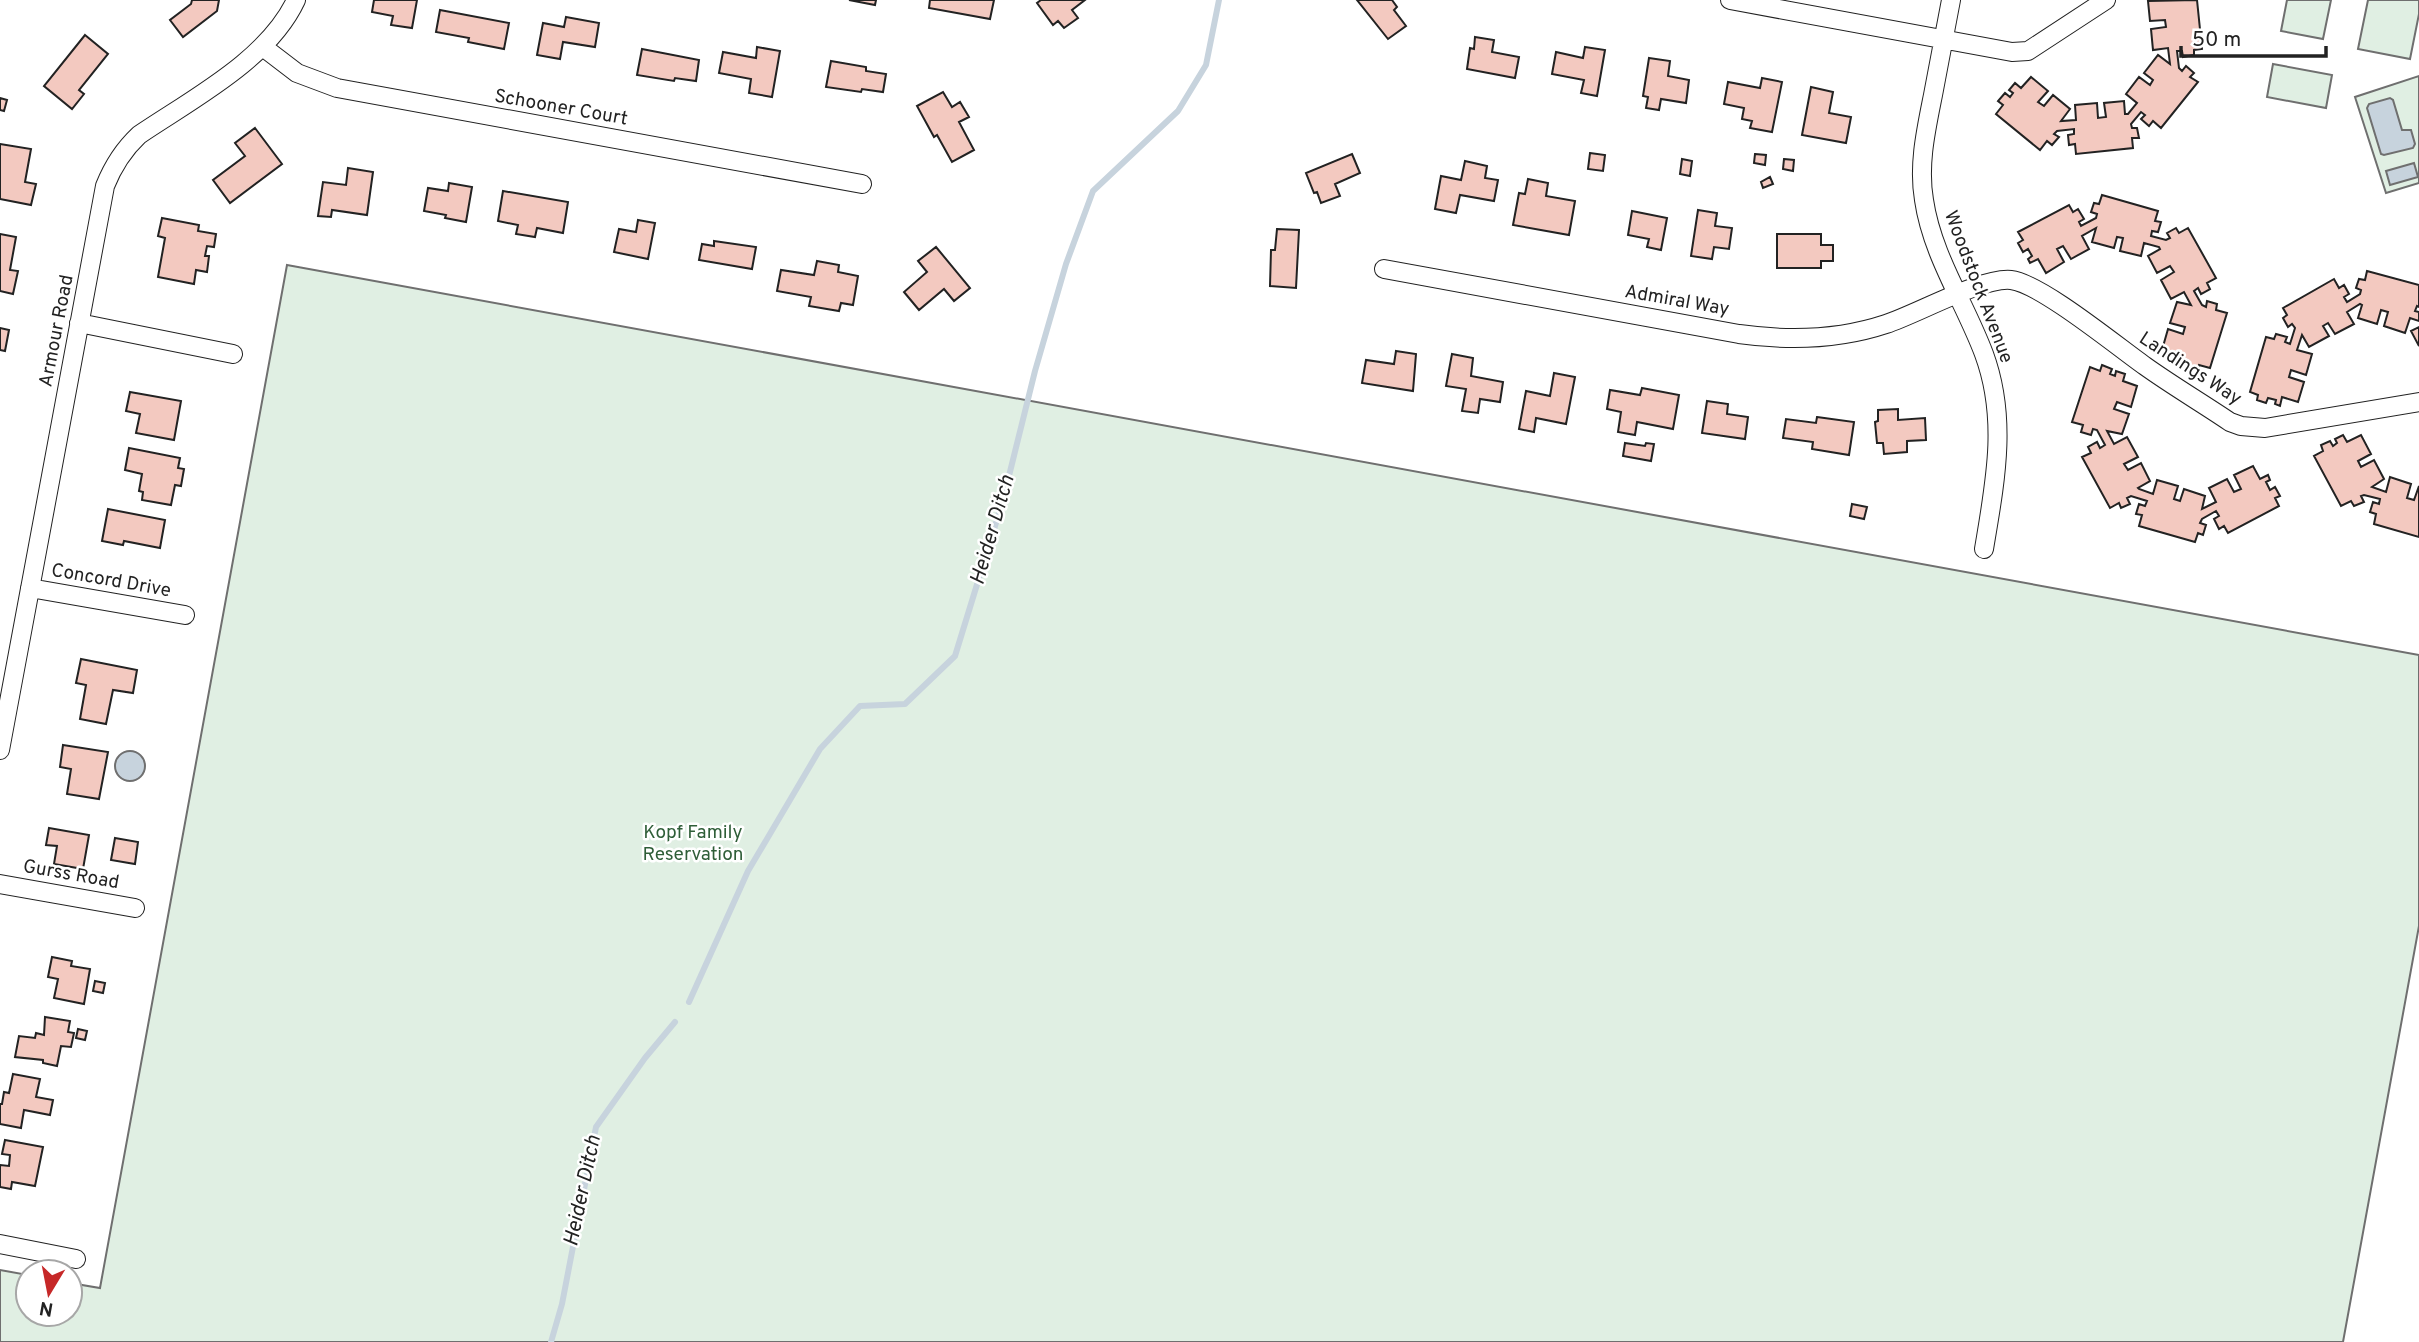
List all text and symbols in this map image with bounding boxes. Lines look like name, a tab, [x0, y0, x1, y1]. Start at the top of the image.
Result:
scale bar	[2181, 14, 2326, 58]
text: 50 m	[2192, 27, 2241, 54]
street label: Schooner Court	[493, 84, 629, 132]
street label: Woodstock Avenue	[1938, 207, 2018, 367]
street label: Armour Road	[34, 273, 80, 389]
street label: Admiral Way	[1623, 280, 1731, 322]
street label: Landings Way	[2134, 327, 2246, 411]
water label: Heider Ditch	[964, 471, 1022, 588]
street label: Concord Drive	[49, 559, 173, 603]
park label: Kopf Family Reservation	[643, 821, 743, 867]
street label: Gurss Road	[21, 855, 121, 895]
water label: Heider Ditch	[558, 1132, 608, 1249]
north arrow	[14, 1258, 84, 1328]
text: N	[38, 1295, 55, 1321]

